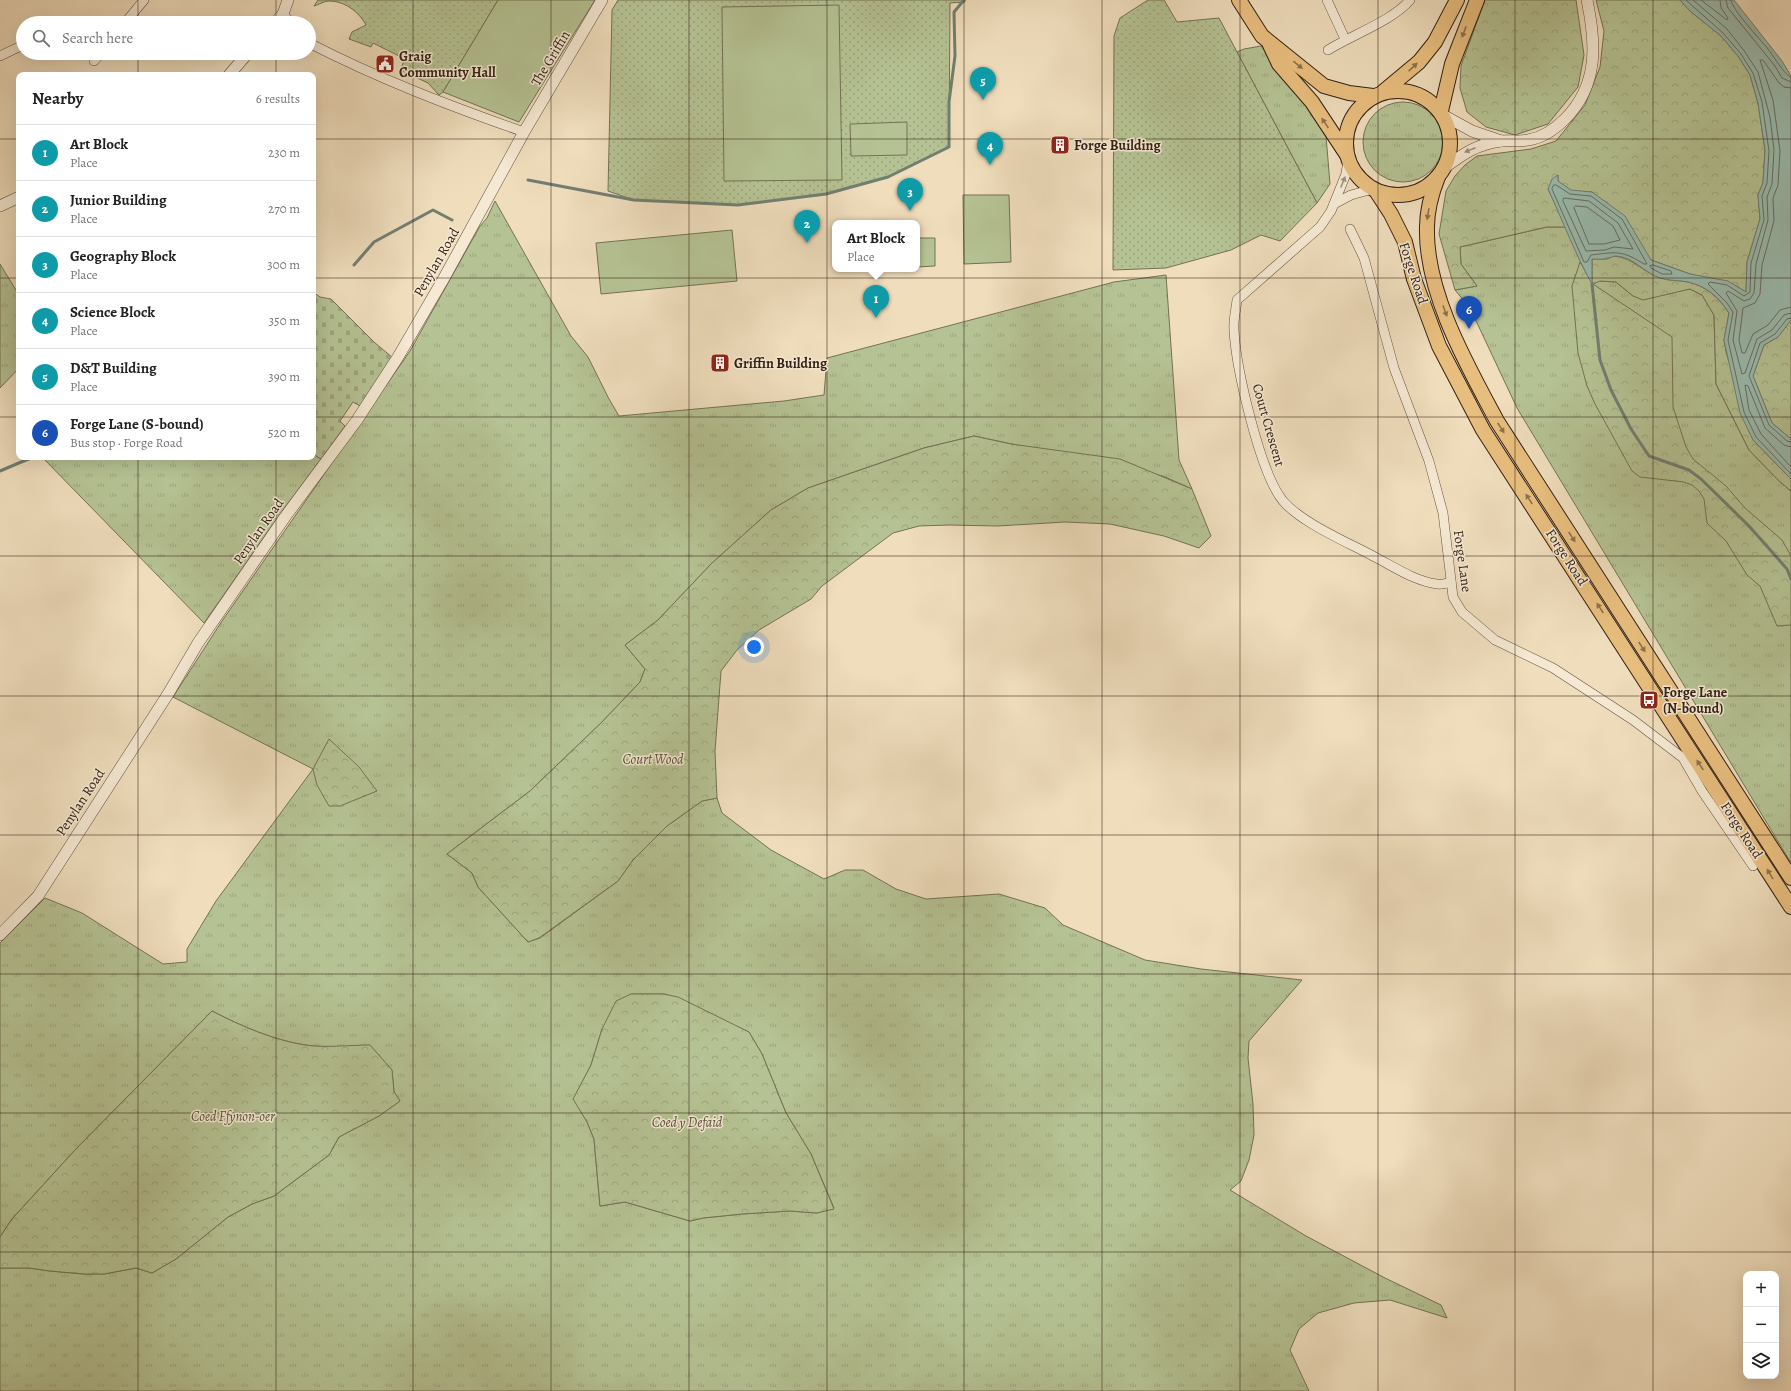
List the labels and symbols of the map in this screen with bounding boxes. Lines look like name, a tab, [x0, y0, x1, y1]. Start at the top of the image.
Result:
one-way arrow	[1461, 26, 1467, 38]
street label: The Griffin	[526, 27, 575, 89]
place label: Graig Community Hall	[399, 47, 496, 82]
public building icon: Graig Community Hall	[374, 53, 396, 75]
one-way arrow	[1293, 60, 1304, 69]
one-way arrow	[1408, 63, 1418, 72]
pin: 5	[970, 67, 996, 100]
one-way arrow	[1321, 117, 1329, 128]
pin: 4	[977, 132, 1003, 165]
building icon: Forge Building	[1049, 134, 1071, 156]
place label: Forge Building	[1074, 136, 1161, 155]
one-way arrow	[1465, 147, 1476, 153]
one-way arrow	[1340, 177, 1346, 188]
pin: 3	[897, 178, 923, 211]
one-way arrow	[1425, 208, 1431, 220]
pin: 2	[794, 210, 820, 243]
street label: Penylan Road	[409, 224, 464, 300]
street label: Forge Road	[1395, 240, 1433, 307]
pin: 1	[863, 285, 889, 318]
pin: 6	[1456, 296, 1482, 329]
one-way arrow	[1442, 306, 1448, 318]
building icon: Griffin Building	[709, 352, 731, 374]
place label: Griffin Building	[734, 354, 828, 373]
street label: Court Crescent	[1248, 381, 1290, 469]
one-way arrow	[1498, 422, 1505, 434]
one-way arrow	[1525, 493, 1532, 505]
street label: Penylan Road	[229, 494, 288, 568]
street label: Forge Road	[1541, 525, 1592, 590]
street label: Forge Lane	[1449, 529, 1476, 593]
one-way arrow	[1568, 532, 1575, 543]
one-way arrow	[1596, 602, 1603, 614]
your location	[744, 637, 764, 657]
one-way arrow	[1638, 642, 1646, 652]
place label: Forge Lane (N-bound)	[1663, 683, 1728, 718]
bus stop icon: Forge Lane (N-bound)	[1638, 689, 1660, 711]
park label: Court Wood	[622, 750, 684, 769]
one-way arrow	[1696, 759, 1704, 770]
street label: Penylan Road	[52, 765, 109, 840]
street label: Forge Road	[1716, 798, 1767, 863]
one-way arrow	[1767, 868, 1774, 880]
park label: Coed Ffynon-oer	[191, 1107, 276, 1126]
park label: Coed y Defaid	[652, 1113, 723, 1132]

